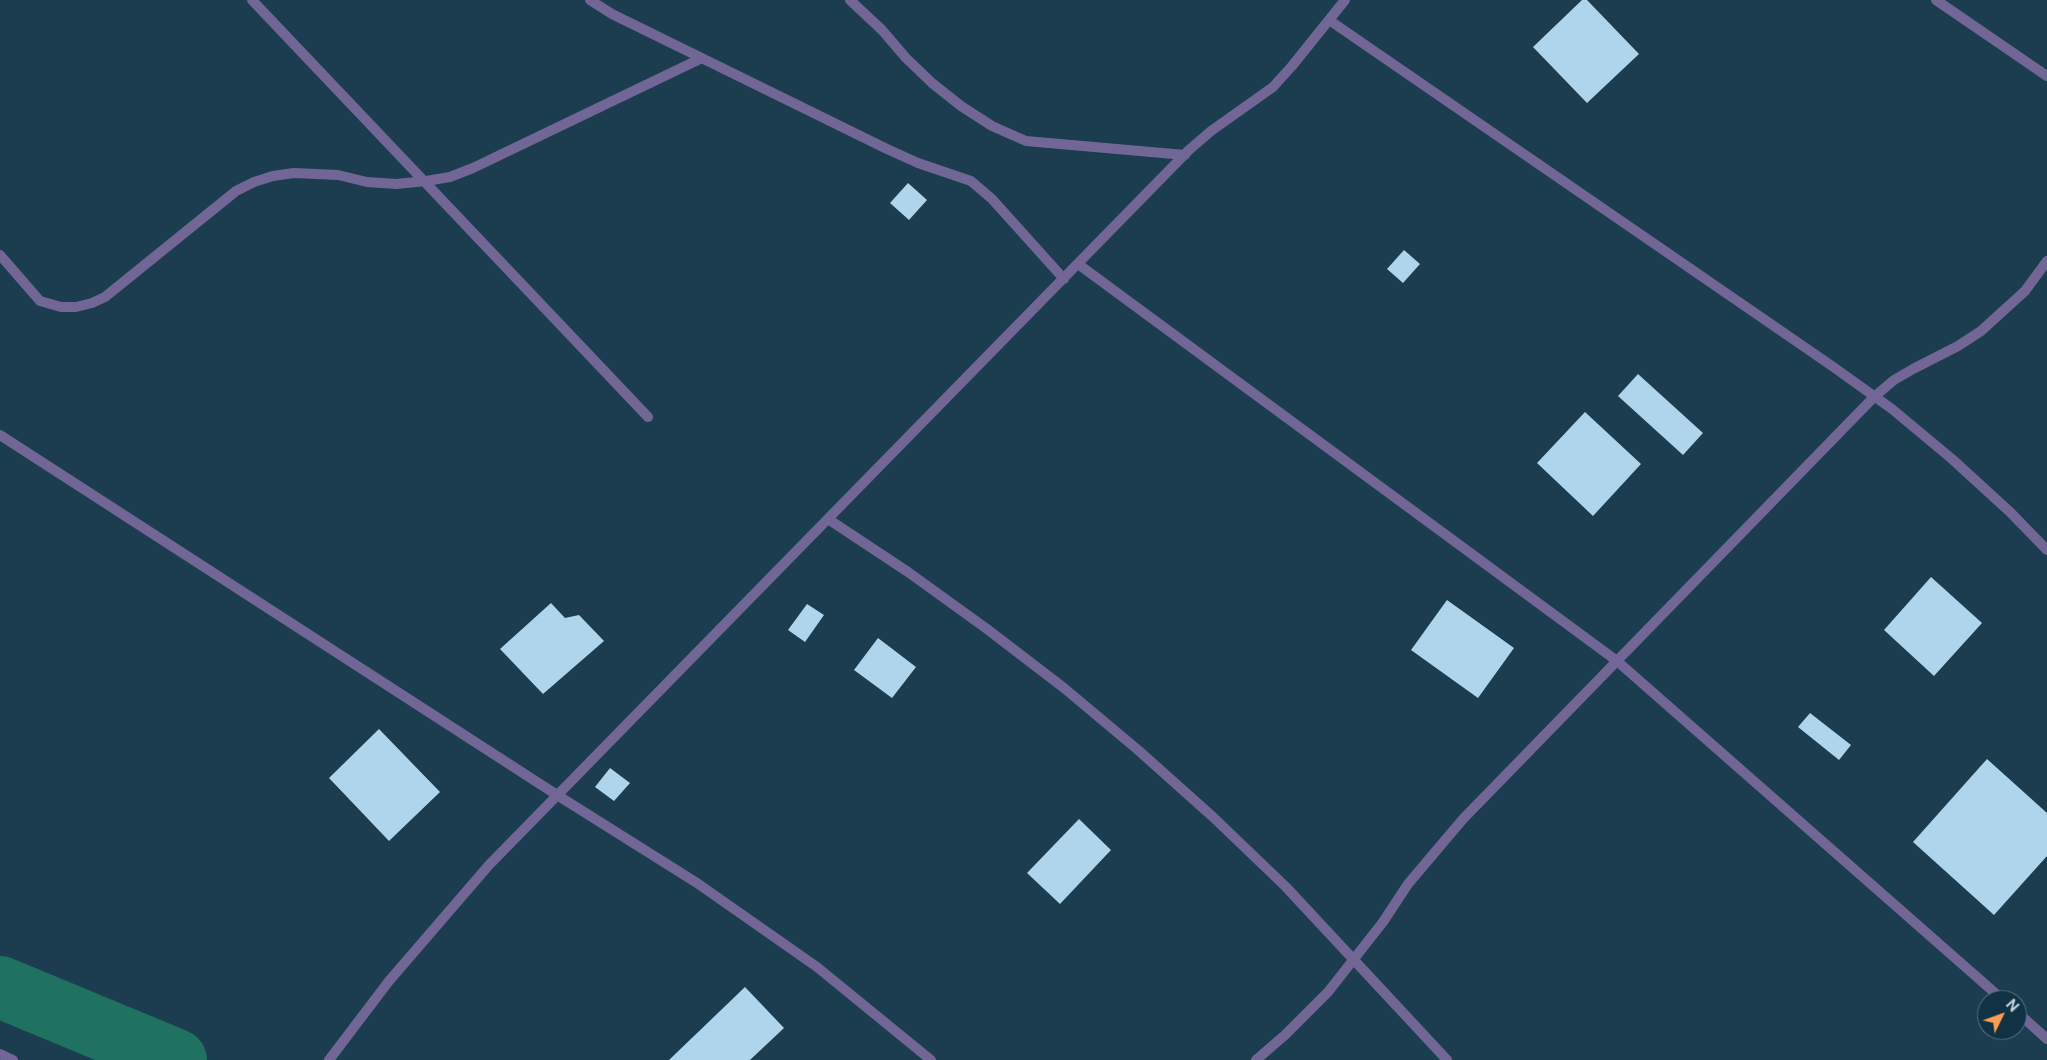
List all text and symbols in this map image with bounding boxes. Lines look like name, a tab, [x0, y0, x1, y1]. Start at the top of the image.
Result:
north arrow	[1977, 990, 2027, 1040]
text: N	[2003, 996, 2022, 1015]

